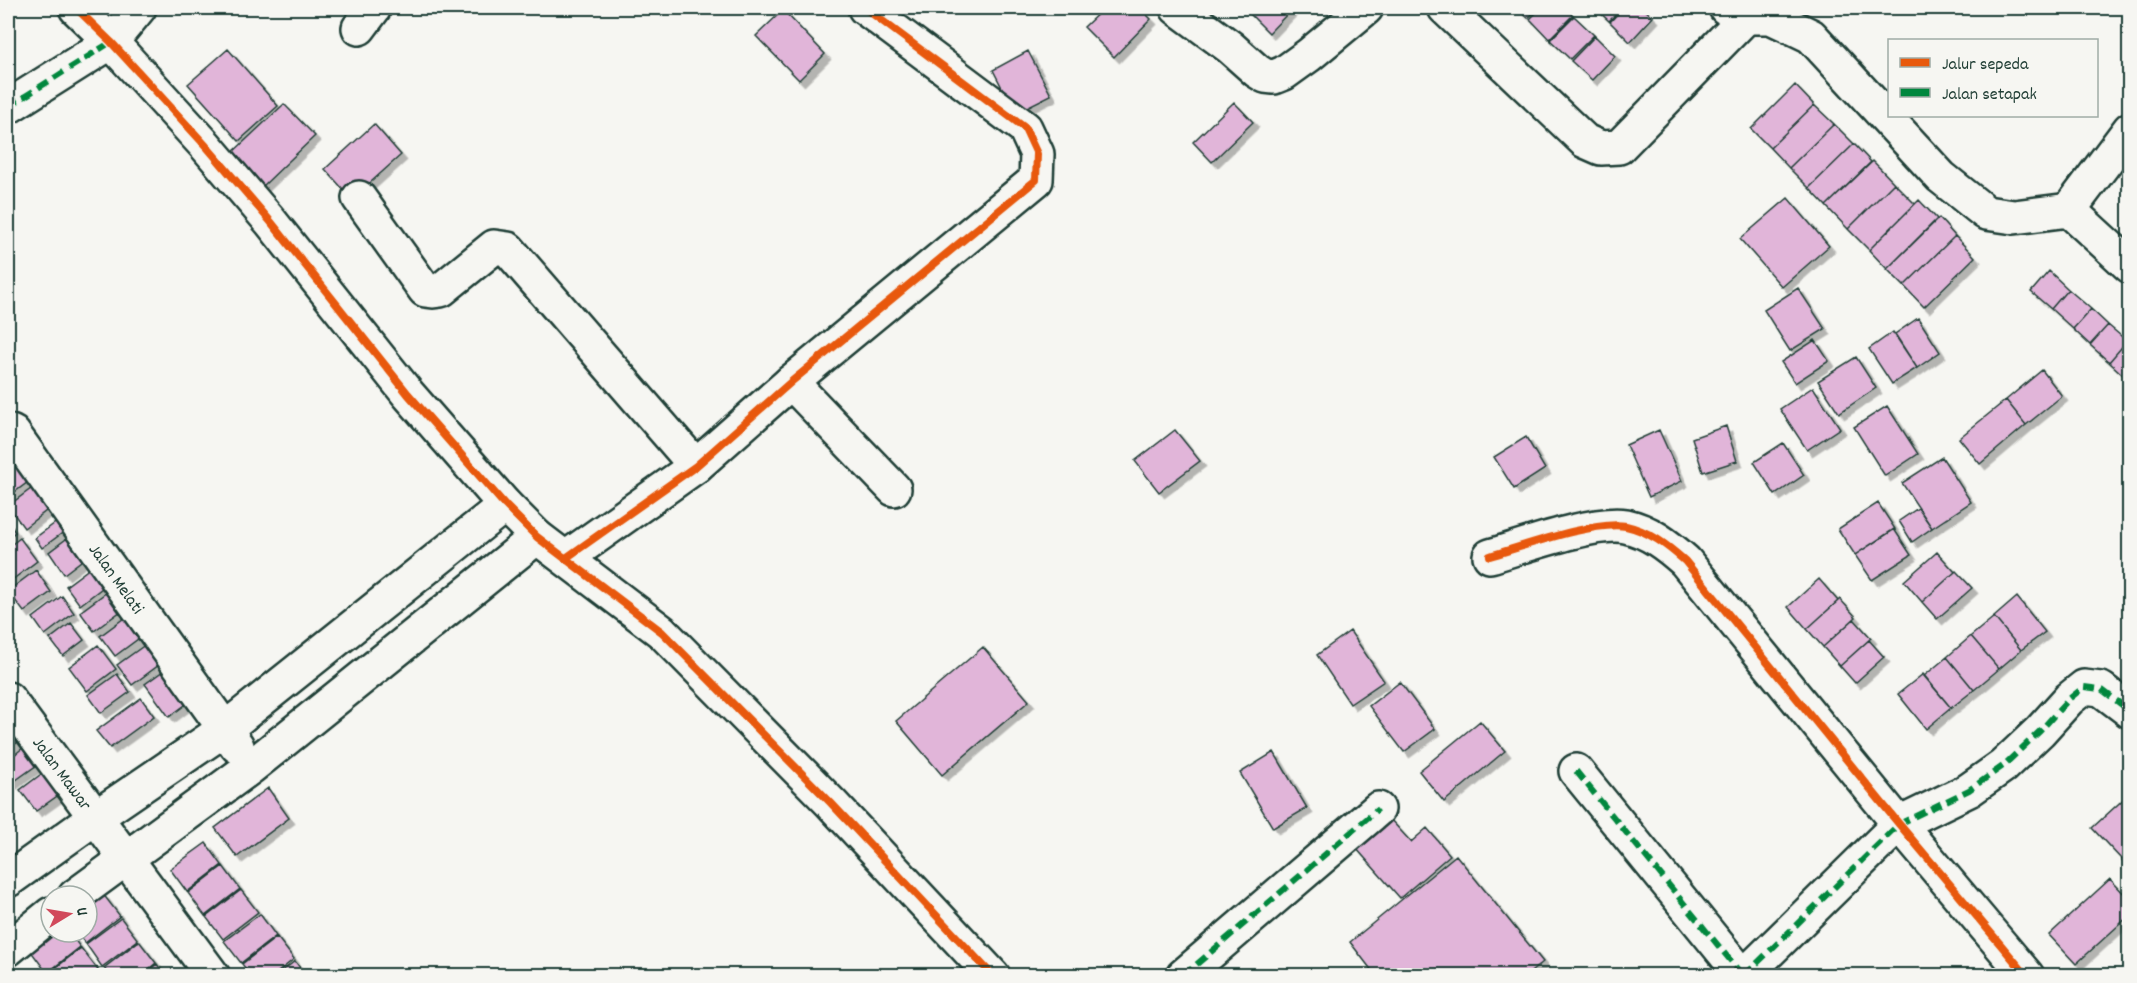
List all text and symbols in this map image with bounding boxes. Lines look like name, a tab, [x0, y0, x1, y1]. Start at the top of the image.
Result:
legend	[1888, 39, 2098, 117]
text: Jalur sepeda	[1942, 53, 2029, 78]
text: Jalan setapak	[1942, 83, 2037, 108]
street label: Jalan Melati	[81, 539, 149, 620]
street label: Jalan Mawar	[25, 732, 97, 817]
north arrow	[39, 884, 99, 944]
text: U	[69, 906, 93, 918]

